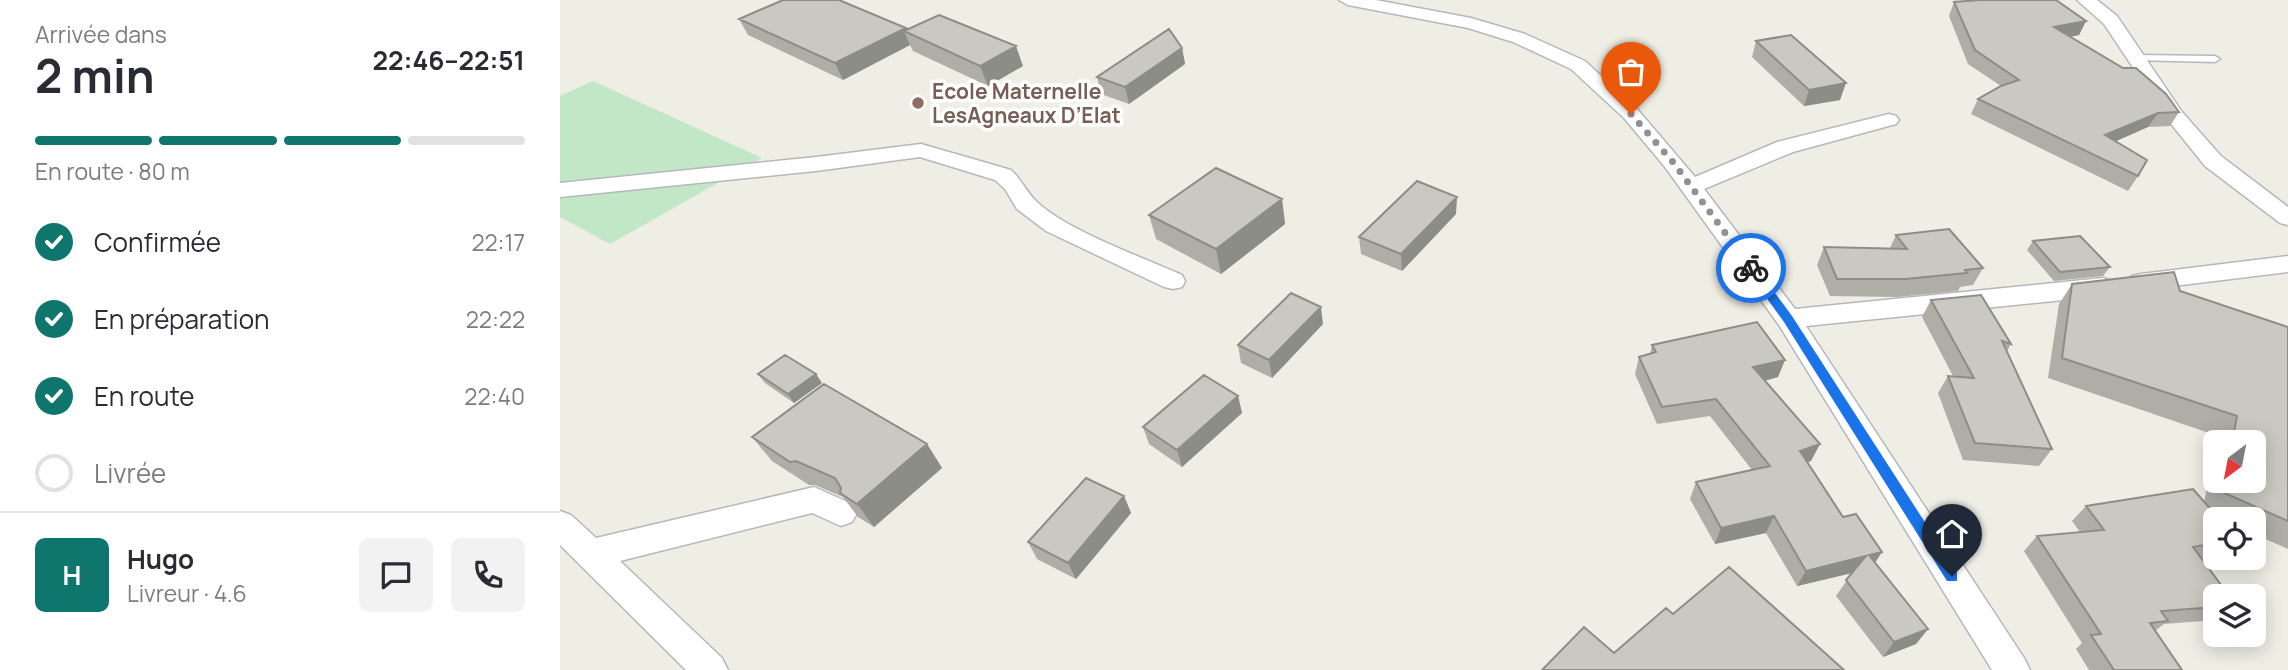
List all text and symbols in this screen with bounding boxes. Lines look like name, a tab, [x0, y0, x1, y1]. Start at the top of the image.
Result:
text: Arrivée dans	[35, 18, 167, 50]
text: 22:46–22:51	[373, 42, 525, 78]
pin	[1601, 42, 1661, 114]
text: 2 min	[35, 44, 155, 107]
icon: bag	[1612, 53, 1650, 91]
place label: Ecole Maternelle LesAgneaux D’Elat	[932, 77, 1121, 129]
marker: Ecole Maternelle LesAgneaux D’Elat	[910, 95, 926, 111]
text: En route · 80 m	[35, 155, 190, 187]
icon: check	[35, 223, 73, 261]
text: Confirmée	[94, 224, 221, 260]
text: 22:17	[471, 226, 525, 258]
courier	[1716, 233, 1786, 303]
icon: bike	[1732, 249, 1770, 287]
icon: check	[35, 300, 73, 338]
text: En préparation	[94, 301, 269, 337]
text: 22:22	[466, 303, 525, 335]
icon: check	[35, 377, 73, 415]
text: En route	[94, 378, 195, 414]
text: 22:40	[464, 380, 525, 412]
north arrow	[2203, 430, 2266, 494]
map controls	[2203, 430, 2266, 647]
text: Livrée	[94, 455, 166, 491]
pin	[1922, 504, 1982, 576]
button: locate	[2203, 507, 2266, 570]
icon: home	[1933, 515, 1971, 553]
button: chat	[359, 538, 433, 612]
button: phone	[451, 538, 525, 612]
text: Hugo	[127, 541, 194, 577]
text: H	[63, 557, 81, 593]
text: Livreur · 4.6	[127, 577, 247, 609]
button: layers	[2203, 584, 2266, 647]

